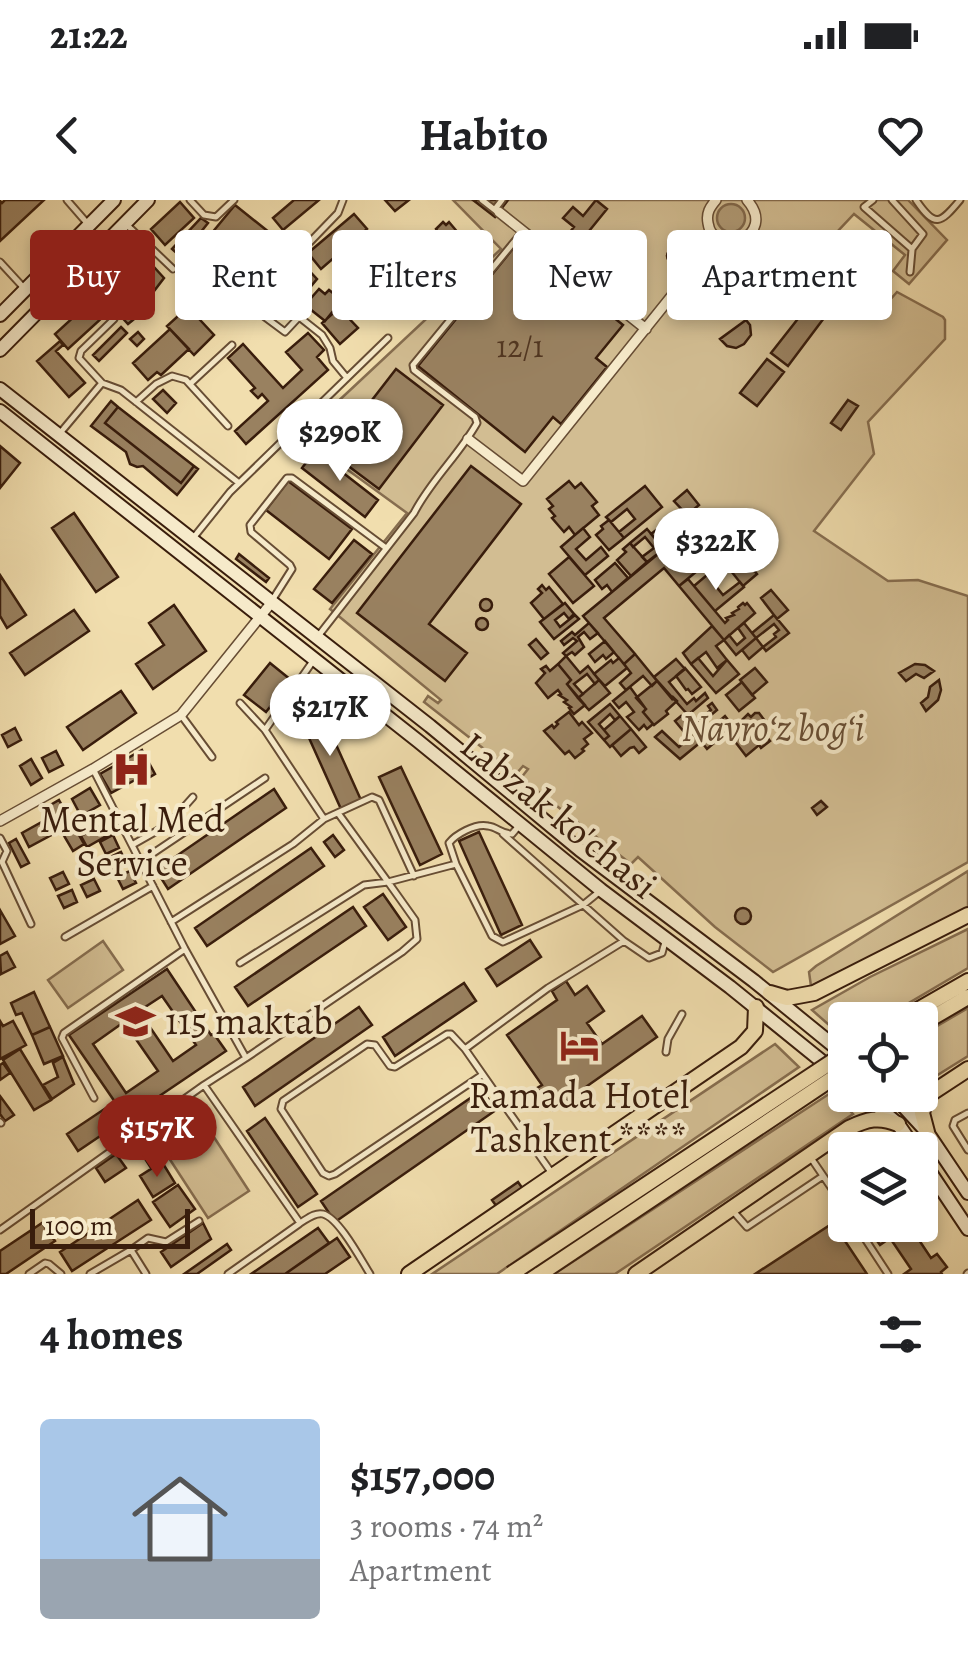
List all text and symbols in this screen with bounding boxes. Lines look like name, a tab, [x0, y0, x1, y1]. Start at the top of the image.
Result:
text: 21:22	[50, 9, 128, 61]
text: Habito	[419, 104, 549, 166]
icon: back	[40, 108, 95, 163]
icon: heart	[873, 108, 928, 163]
chip: Buy	[30, 230, 155, 320]
chip: Rent	[175, 230, 312, 320]
chip: Filters	[332, 230, 493, 320]
chip: New	[513, 230, 647, 320]
chip: Apartment	[667, 230, 892, 320]
house number: 12/1	[496, 324, 544, 368]
pin: $290K	[270, 399, 410, 484]
text: $290K	[299, 409, 381, 453]
pin: $322K	[646, 508, 786, 593]
text: $322K	[676, 518, 756, 562]
pin: $217K	[260, 674, 400, 759]
text: $217K	[292, 684, 368, 728]
park label: Navroʻz bogʻi	[682, 702, 864, 754]
street label: Labzak ko'chasi	[450, 719, 668, 911]
hospital icon: Mental Med Service	[111, 749, 153, 791]
place label: Mental Med Service	[39, 793, 225, 889]
place label: 115 maktab	[165, 995, 333, 1047]
school or university icon: 115 maktab	[114, 1000, 156, 1042]
map controls	[828, 1002, 938, 1242]
button: locate	[828, 1002, 938, 1112]
hotel icon: Ramada Hotel Tashkent ****	[558, 1025, 600, 1067]
place label: Ramada Hotel Tashkent ****	[469, 1069, 689, 1165]
pin: $157K	[87, 1095, 227, 1180]
text: $157K	[120, 1105, 194, 1149]
button: layers	[828, 1132, 938, 1242]
scale bar	[30, 1204, 190, 1248]
text: 100 m	[45, 1207, 113, 1245]
text: 4 homes	[40, 1306, 183, 1363]
icon: filters	[873, 1307, 928, 1362]
text: $157,000	[350, 1447, 495, 1504]
icon: home	[120, 1459, 240, 1579]
text: 3 rooms · 74 m²	[350, 1504, 543, 1548]
text: Apartment	[350, 1548, 492, 1592]

